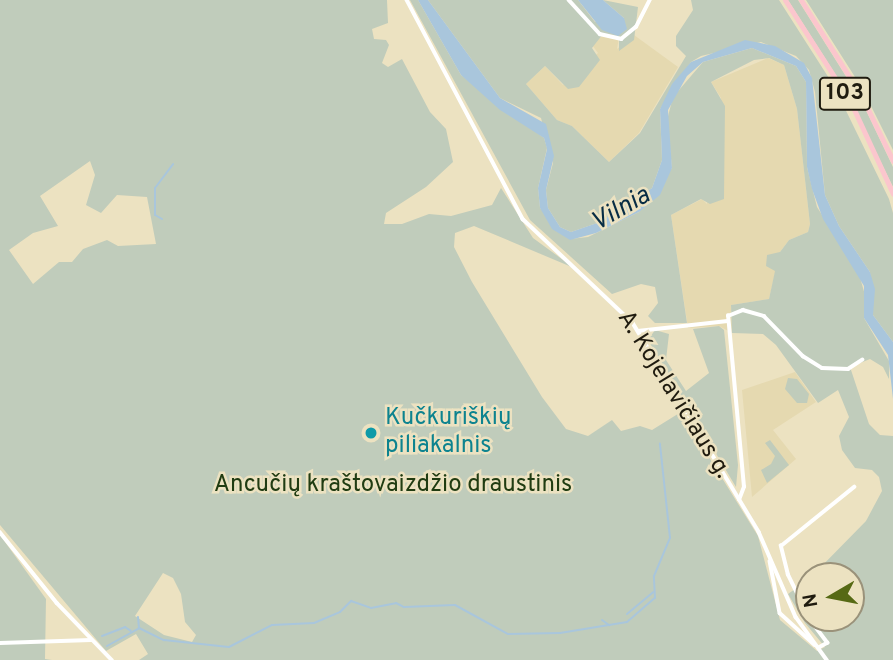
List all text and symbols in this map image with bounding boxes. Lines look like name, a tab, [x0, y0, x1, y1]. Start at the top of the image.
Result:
road number: 103	[819, 74, 871, 114]
water label: Vilnia	[586, 181, 656, 239]
street label: A. Kojelavičiaus g.	[610, 306, 736, 484]
place label: Kučkuriškių piliakalnis	[385, 405, 511, 461]
marker: Kučkuriškių piliakalnis	[363, 425, 379, 441]
park label: Ancučių kraštovaizdžio draustinis	[214, 472, 572, 500]
north arrow	[795, 562, 865, 632]
text: N	[798, 591, 824, 609]

